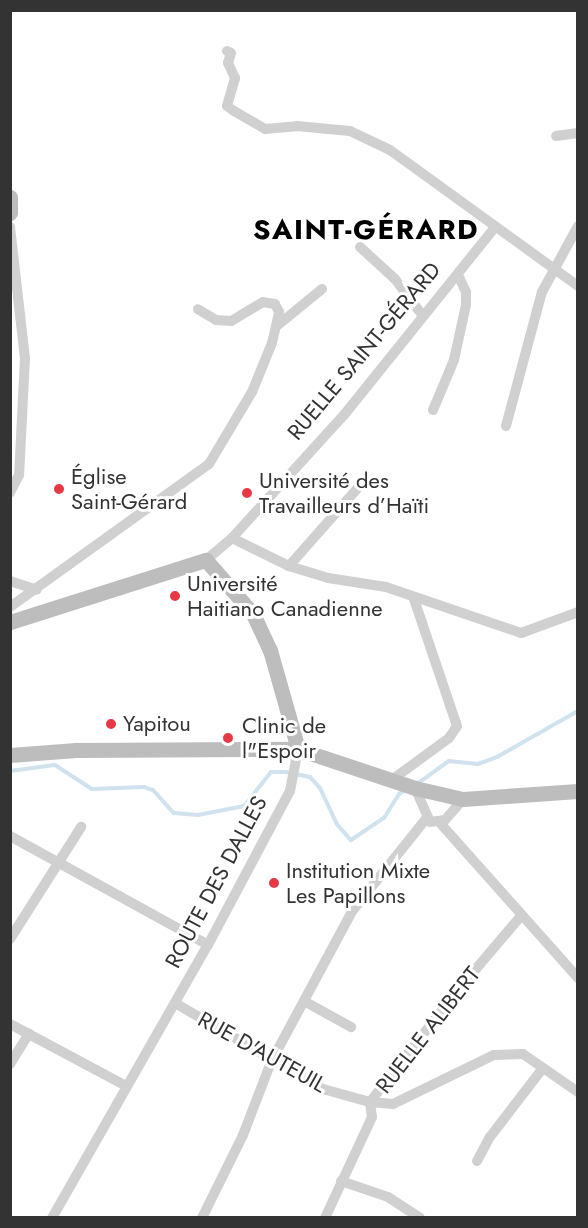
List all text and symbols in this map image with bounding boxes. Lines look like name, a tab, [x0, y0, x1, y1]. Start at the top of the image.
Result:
district label: SAINT-GÉRARD	[253, 213, 479, 247]
street label: RUELLE SAINT-GÉRARD	[282, 257, 446, 445]
place label: Église Saint-Gérard	[71, 463, 187, 514]
place label: Université des Travailleurs d’Haïti	[259, 467, 429, 518]
marker: Église Saint-Gérard	[52, 482, 66, 496]
marker: Université des Travailleurs d’Haïti	[240, 486, 254, 500]
place label: Université Haitiano Canadienne	[187, 570, 383, 622]
marker: Université Haitiano Canadienne	[168, 589, 182, 603]
place label: Yapitou	[123, 711, 191, 737]
place label: Clinic de l"Espoir	[242, 712, 326, 764]
marker: Yapitou	[104, 717, 118, 731]
marker: Clinic de l"Espoir	[219, 729, 237, 747]
street label: ROUTE DES DALLES	[160, 792, 272, 972]
place label: Institution Mixte Les Papillons	[286, 857, 430, 908]
marker: Institution Mixte Les Papillons	[267, 876, 281, 890]
street label: RUELLE ALIBERT	[370, 961, 486, 1099]
street label: RUE D'AUTEUIL	[193, 1006, 331, 1098]

